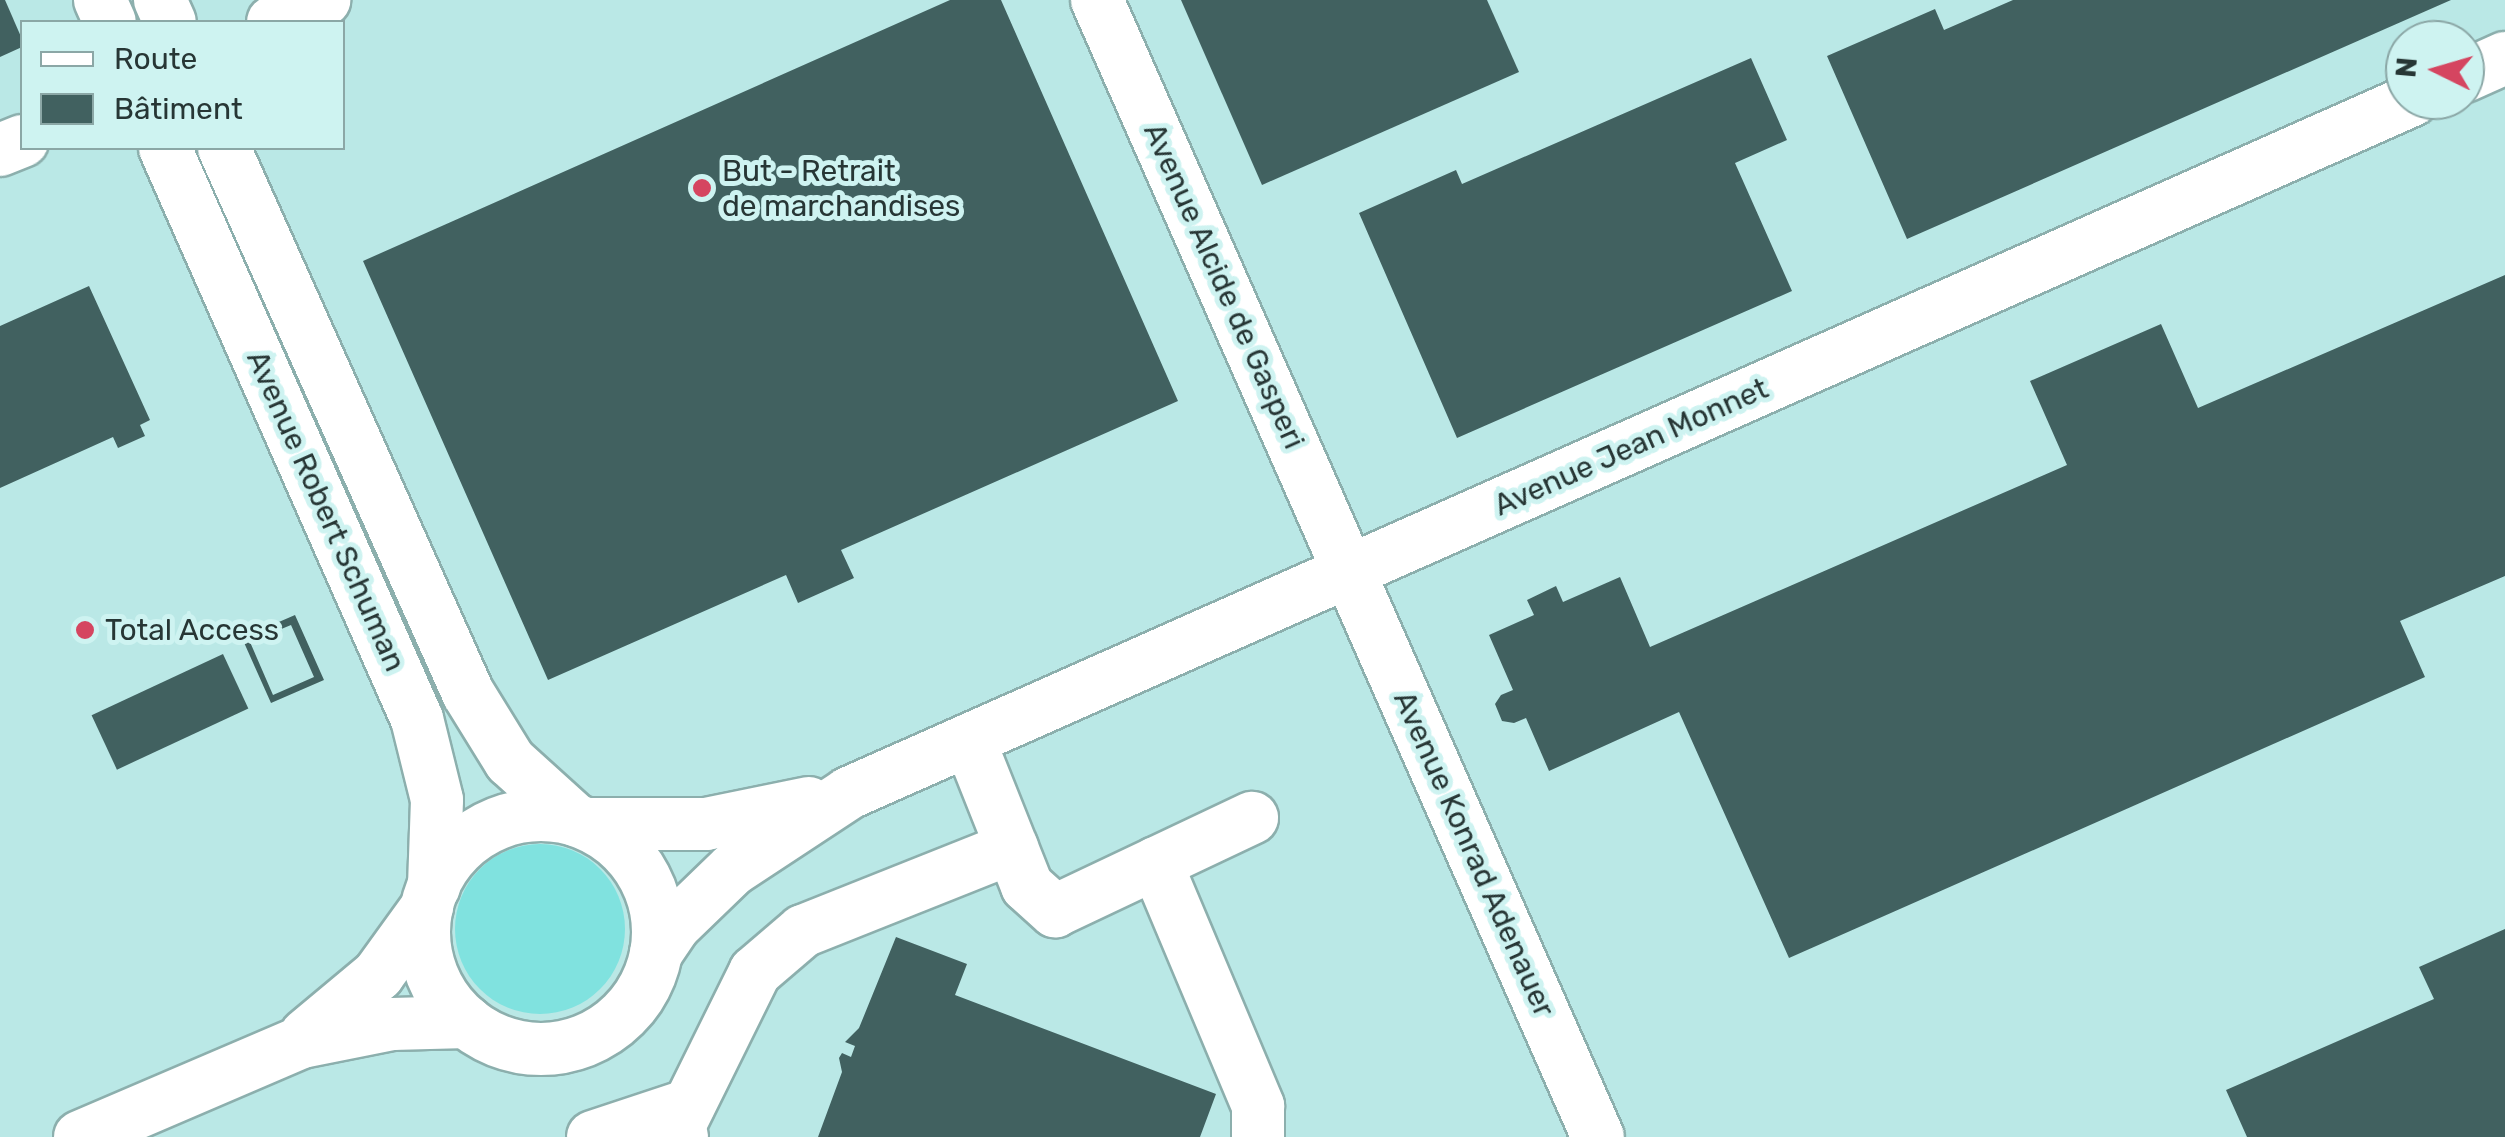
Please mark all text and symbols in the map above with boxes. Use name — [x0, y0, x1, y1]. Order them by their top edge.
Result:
legend — [20, 20, 345, 150]
north arrow — [2385, 20, 2485, 120]
text: Route — [114, 41, 197, 77]
text: N — [2389, 56, 2424, 79]
text: Bâtiment — [114, 91, 243, 127]
street label: Avenue Alcide de Gasperi — [1136, 117, 1312, 455]
place label: But - Retrait de marchandises — [722, 153, 960, 224]
marker: But - Retrait de marchandises — [691, 177, 713, 199]
street label: Avenue Robert Schuman — [239, 345, 413, 677]
street label: Avenue Jean Monnet — [1488, 370, 1774, 524]
place label: Total Access — [105, 612, 280, 648]
marker: Total Access — [74, 619, 96, 641]
street label: Avenue Konrad Adenauer — [1386, 685, 1562, 1023]

